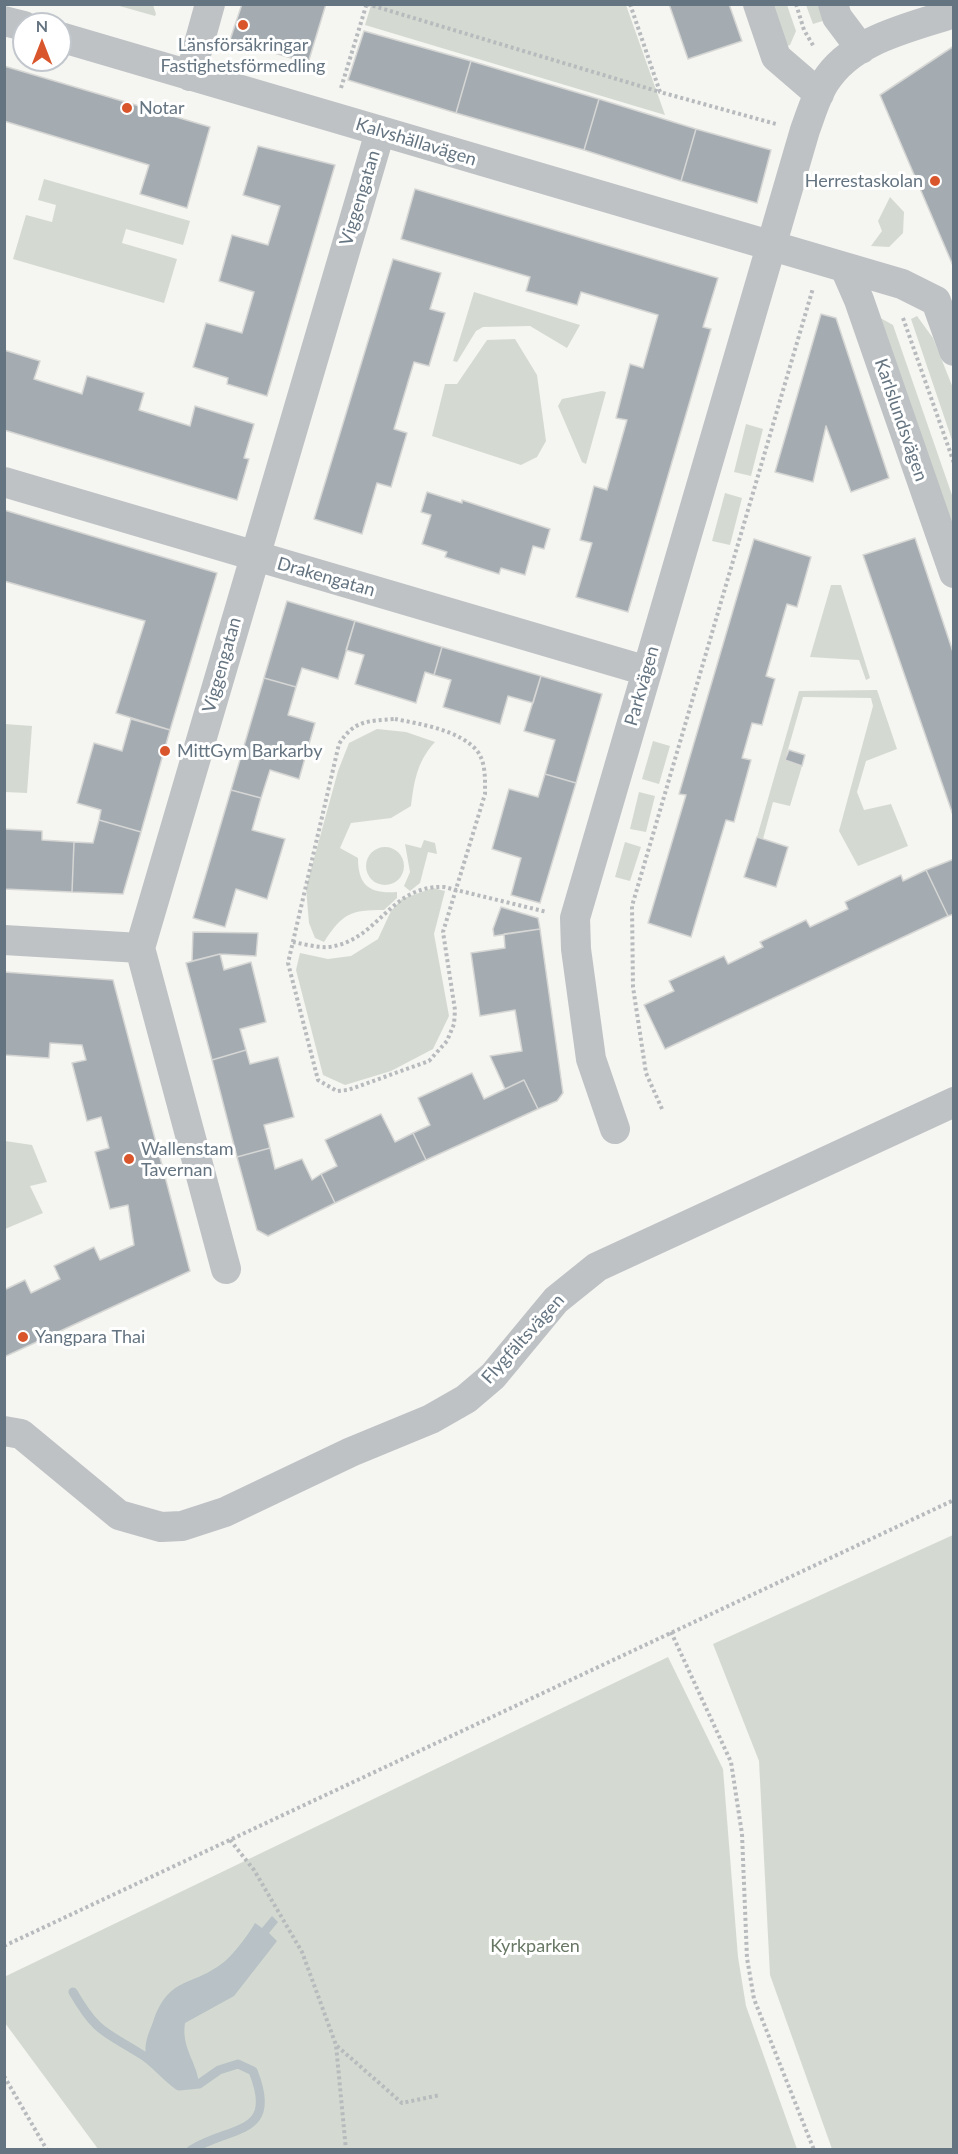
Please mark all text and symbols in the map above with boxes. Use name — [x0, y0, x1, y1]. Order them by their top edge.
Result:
north arrow — [12, 12, 72, 72]
text: N — [36, 16, 48, 35]
marker: Länsförsäkringar Fastighetsförmedling — [236, 18, 250, 32]
place label: Länsförsäkringar Fastighetsförmedling — [161, 34, 325, 76]
place label: Notar — [139, 97, 184, 119]
marker: Notar — [120, 101, 134, 115]
street label: Kalvshällavägen — [353, 113, 479, 171]
street label: Viggengatan — [335, 148, 385, 248]
place label: Herrestaskolan — [805, 170, 923, 192]
marker: Herrestaskolan — [928, 174, 942, 188]
street label: Karlslundsvägen — [870, 356, 932, 484]
street label: Drakengatan — [275, 553, 377, 601]
street label: Viggengatan — [198, 615, 246, 715]
street label: Parkvägen — [620, 644, 664, 728]
place label: MittGym Barkarby — [177, 740, 322, 762]
marker: MittGym Barkarby — [158, 744, 172, 758]
place label: Wallenstam Tavernan — [141, 1138, 234, 1180]
marker: Wallenstam Tavernan — [122, 1152, 136, 1166]
street label: Flygfältsvägen — [477, 1290, 569, 1388]
place label: Yangpara Thai — [35, 1326, 145, 1348]
marker: Yangpara Thai — [16, 1330, 30, 1344]
park label: Kyrkparken — [490, 1935, 580, 1957]

